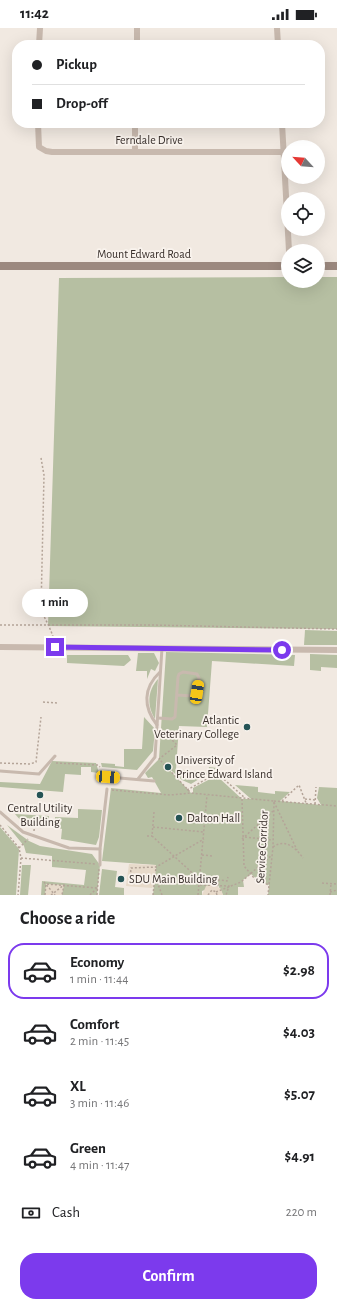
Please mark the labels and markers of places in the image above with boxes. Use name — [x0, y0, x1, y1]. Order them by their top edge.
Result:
place label: Atlantic Veterinary College — [154, 714, 239, 741]
marker: Atlantic Veterinary College — [242, 722, 252, 732]
place label: University of Prince Edward Island — [176, 754, 272, 780]
marker: University of Prince Edward Island — [163, 762, 173, 772]
marker: Central Utility Building — [35, 790, 45, 800]
place label: Central Utility Building — [8, 802, 72, 828]
place label: Dalton Hall — [187, 812, 240, 824]
marker: Dalton Hall — [174, 813, 184, 823]
place label: SDU Main Building — [129, 873, 218, 885]
marker: SDU Main Building — [116, 874, 126, 884]

